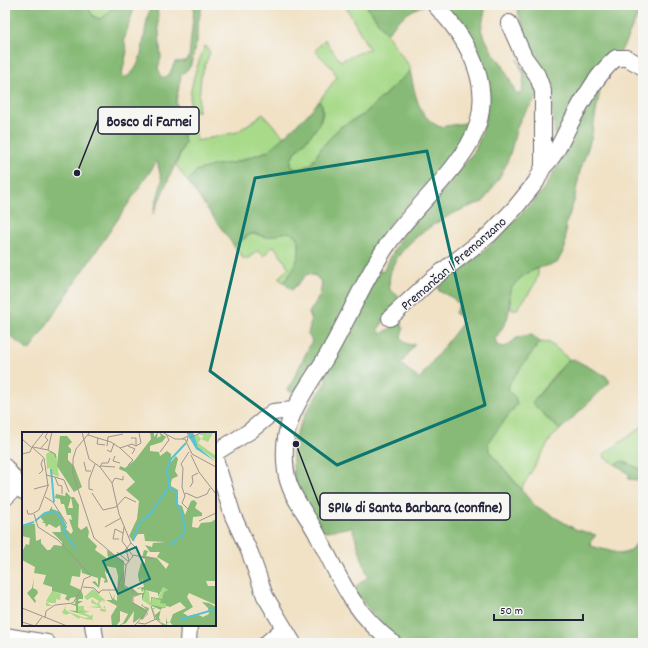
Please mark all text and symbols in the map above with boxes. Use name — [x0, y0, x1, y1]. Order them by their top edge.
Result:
callout: Bosco di Farnei — [98, 107, 199, 134]
text: Bosco di Farnei — [106, 112, 192, 134]
street label: Premančan / Premanzano — [397, 213, 512, 316]
inset map — [22, 432, 216, 626]
callout: SP16 di Santa Barbara (confine) — [320, 493, 510, 520]
text: SP16 di Santa Barbara (confine) — [328, 498, 502, 520]
scale bar — [494, 596, 583, 622]
text: 50 m — [500, 603, 523, 620]

